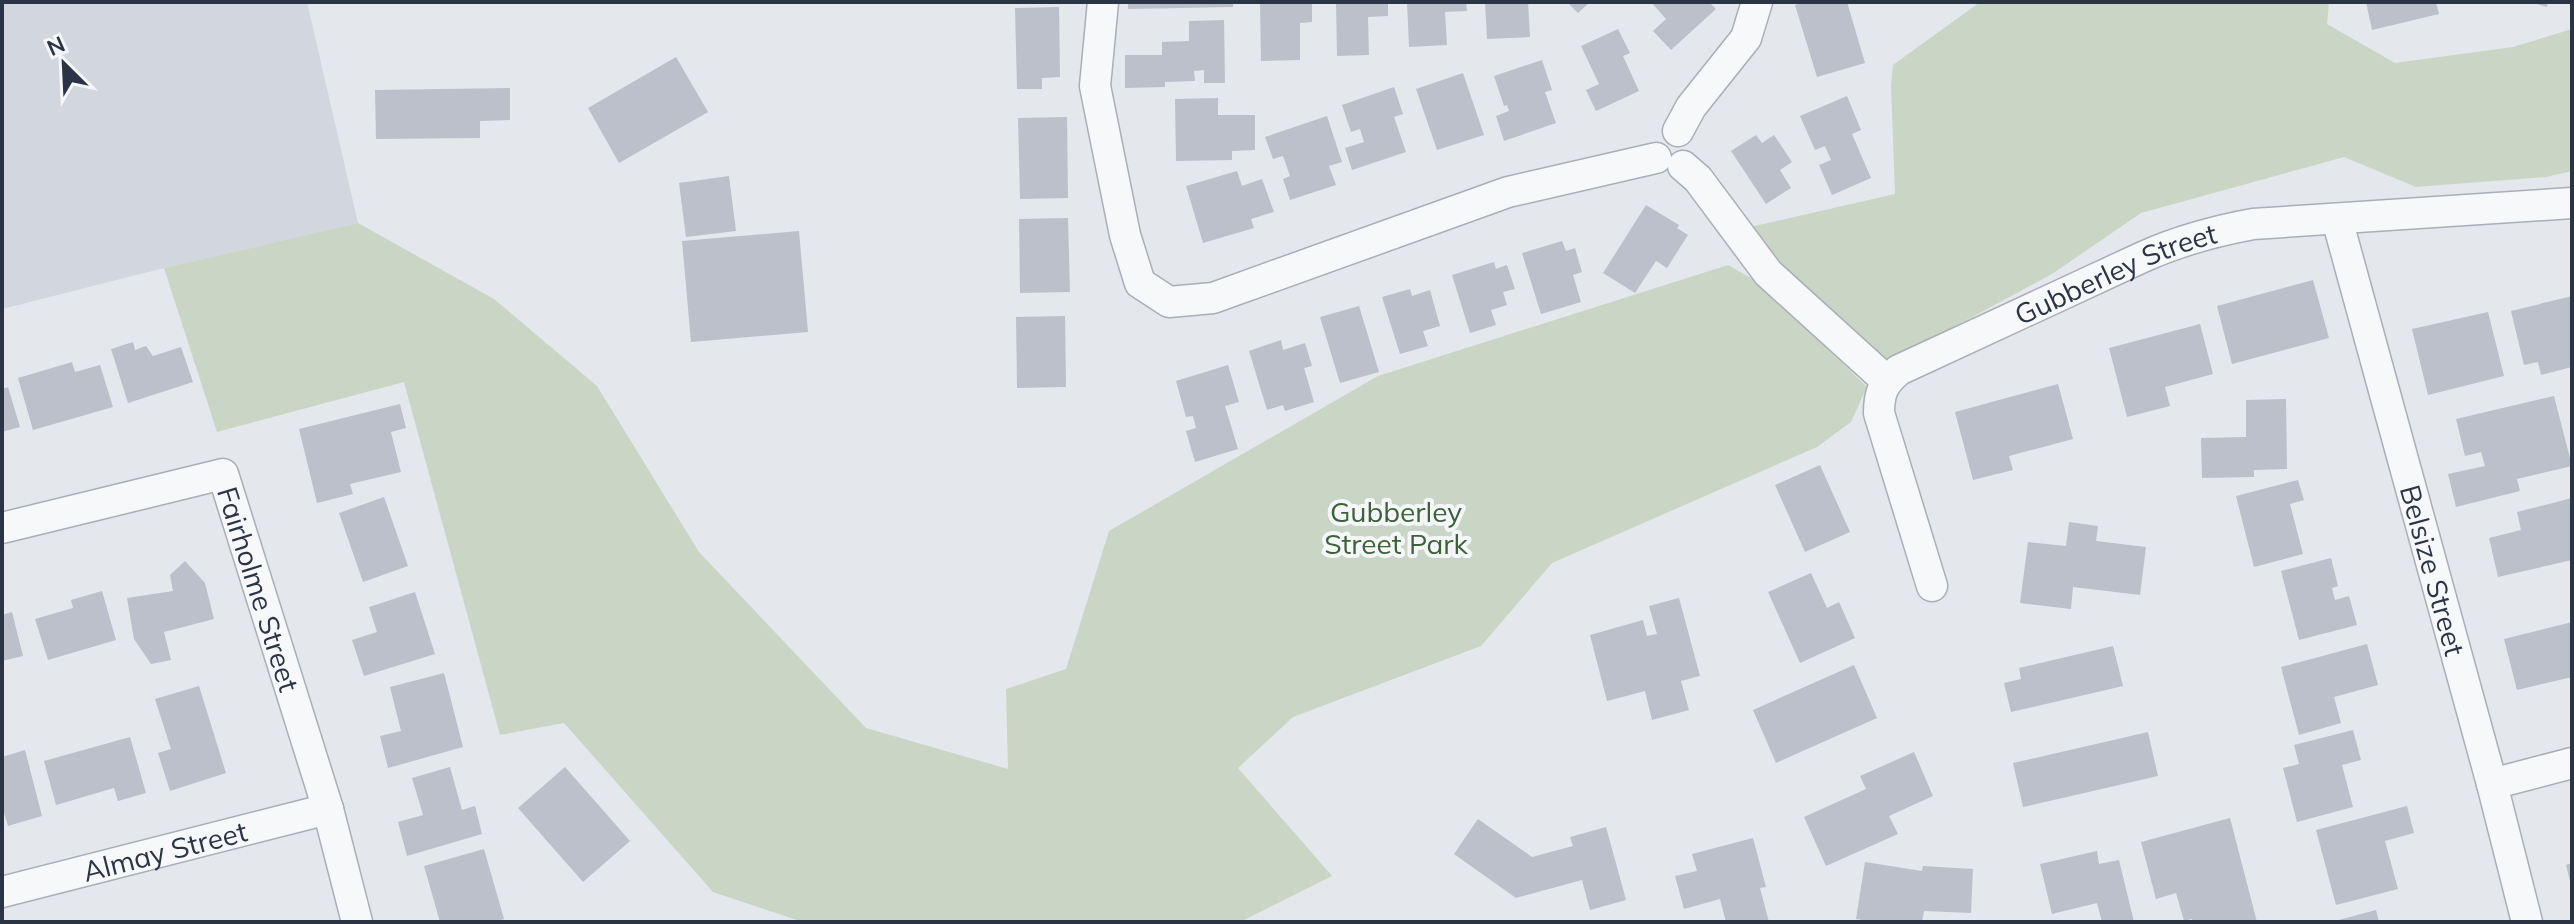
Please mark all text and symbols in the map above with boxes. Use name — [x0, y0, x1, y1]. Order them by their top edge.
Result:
north arrow — [24, 24, 104, 104]
text: N — [43, 30, 69, 62]
street label: Gubberley Street — [2009, 215, 2220, 332]
street label: Belsize Street — [2393, 481, 2473, 660]
street label: Fairholme Street — [211, 482, 308, 696]
park label: Gubberley Street Park — [1324, 494, 1468, 561]
street label: Almay Street — [79, 813, 251, 888]

